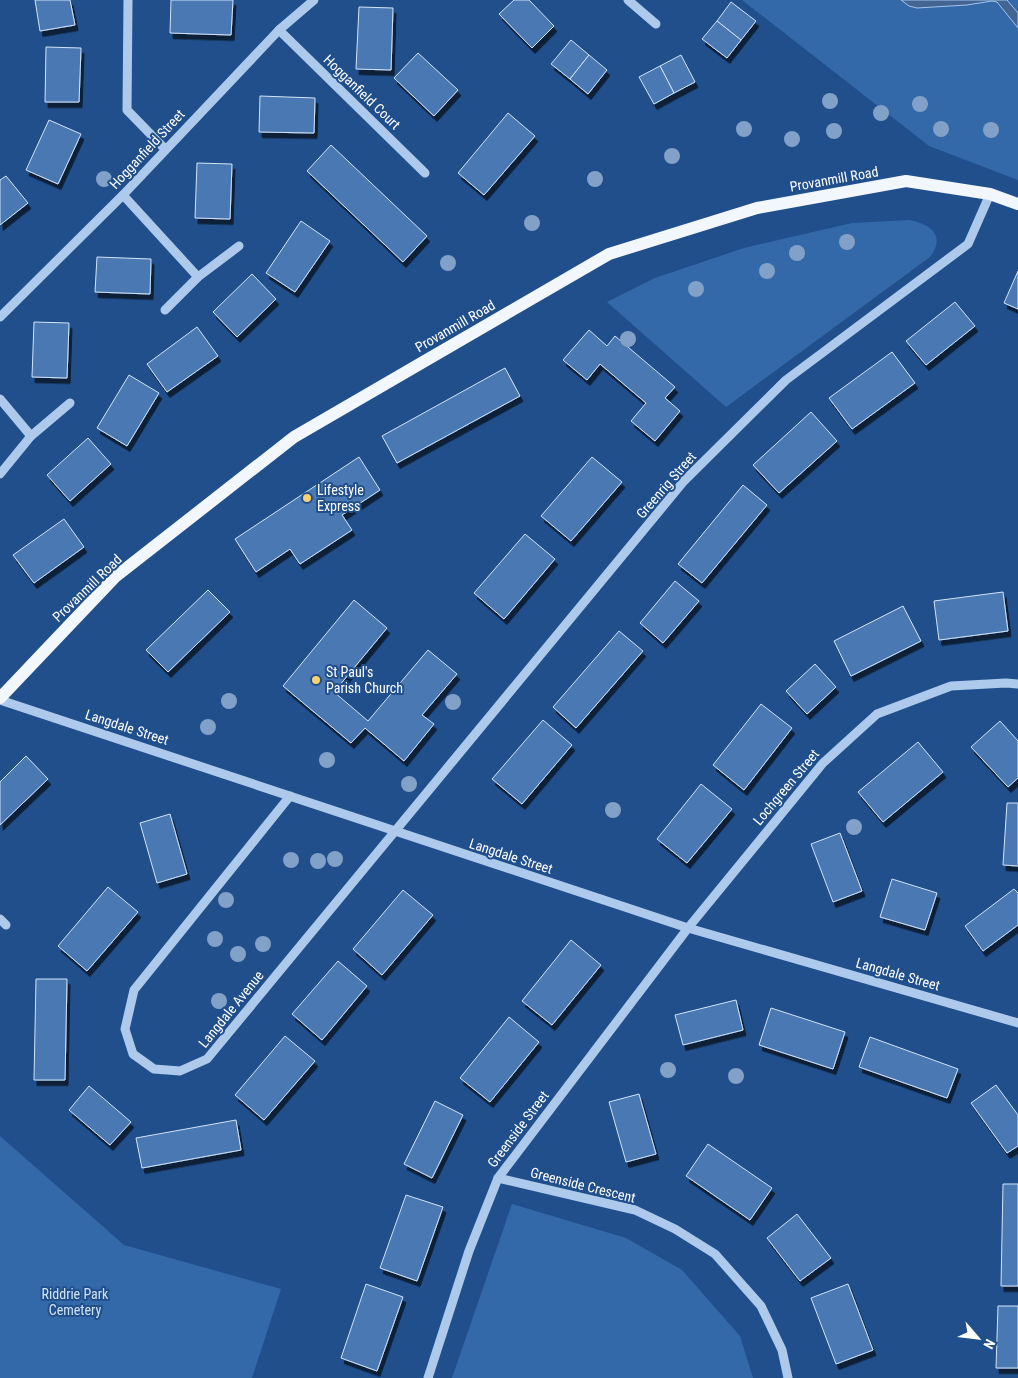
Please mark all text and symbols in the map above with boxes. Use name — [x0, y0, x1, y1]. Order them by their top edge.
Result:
street label: Hogganfield Court — [320, 51, 404, 133]
street label: Hogganfield Street — [106, 106, 188, 192]
street label: Provanmill Road — [788, 163, 880, 195]
street label: Provanmill Road — [412, 297, 498, 355]
street label: Greenrig Street — [633, 449, 699, 521]
place label: Lifestyle Express — [317, 482, 364, 514]
marker: Lifestyle Express — [301, 492, 313, 504]
street label: Provanmill Road — [49, 551, 125, 625]
place label: St Paul's Parish Church — [326, 664, 403, 696]
marker: St Paul's Parish Church — [310, 674, 322, 686]
street label: Langdale Street — [83, 706, 171, 748]
street label: Lochgreen Street — [750, 746, 822, 828]
street label: Langdale Street — [467, 835, 555, 877]
street label: Langdale Street — [854, 954, 942, 994]
street label: Langdale Avenue — [195, 967, 267, 1051]
street label: Greenside Street — [484, 1088, 552, 1170]
street label: Greenside Crescent — [529, 1164, 637, 1206]
park label: Riddrie Park Cemetery — [42, 1286, 109, 1318]
north arrow — [953, 1313, 1003, 1363]
text: N — [980, 1337, 999, 1352]

